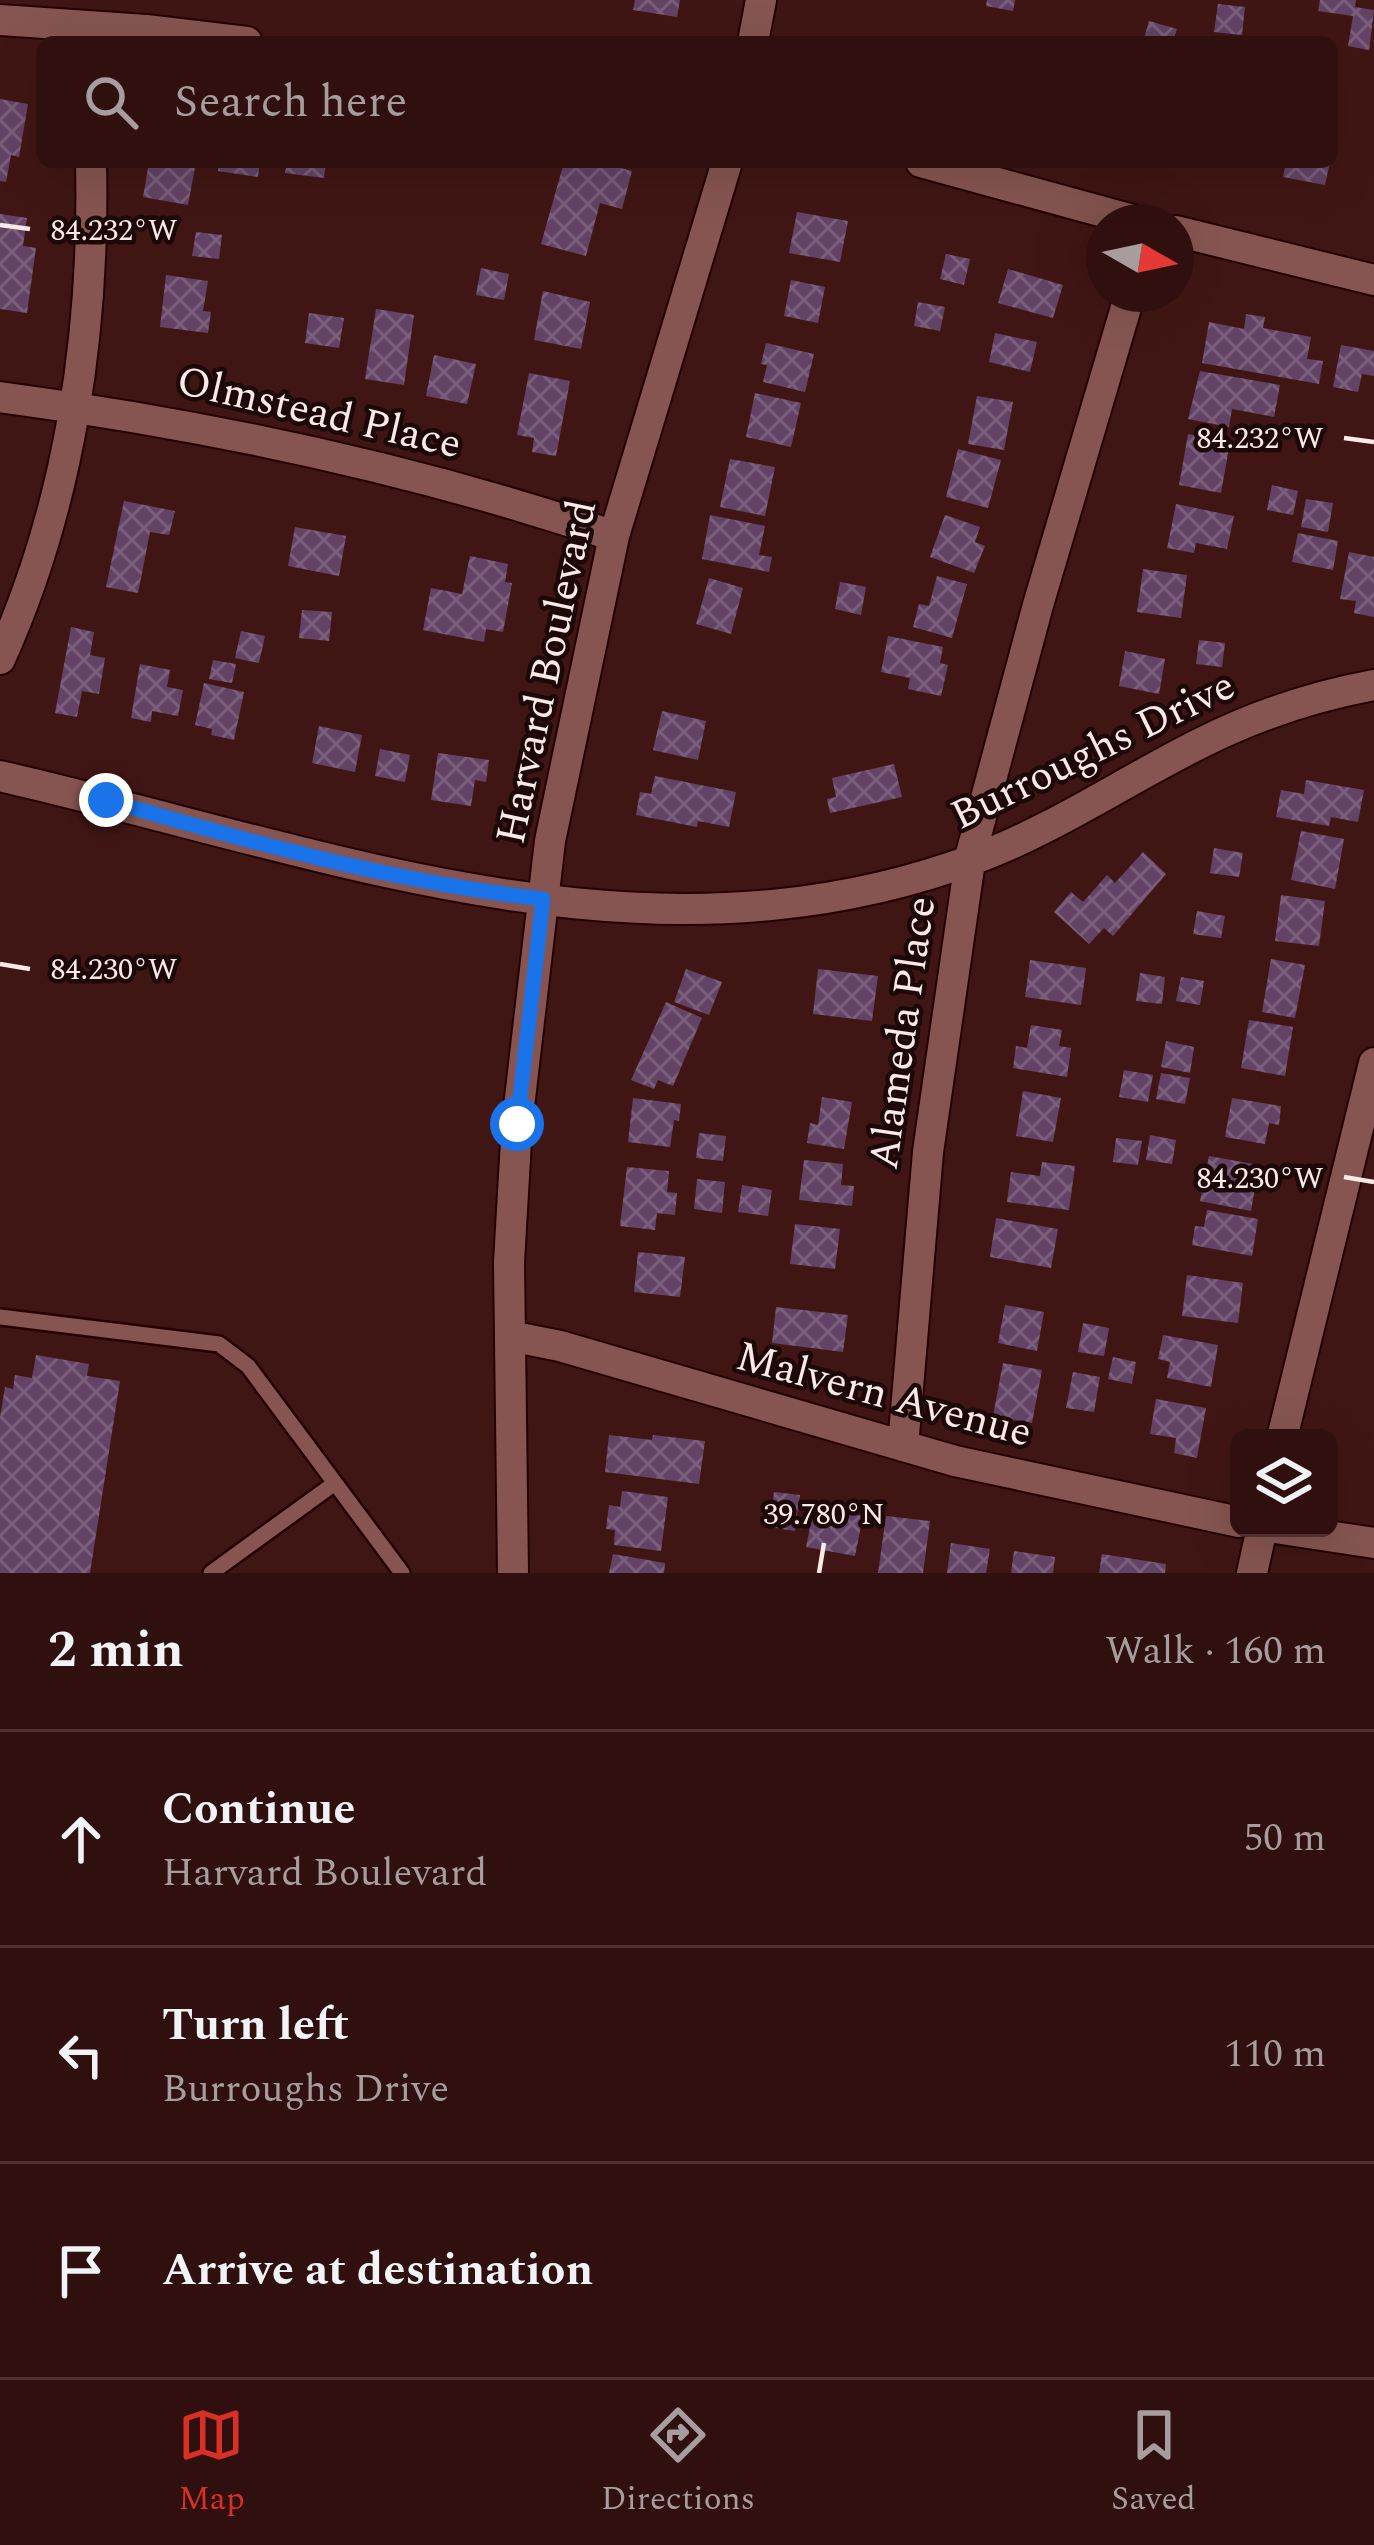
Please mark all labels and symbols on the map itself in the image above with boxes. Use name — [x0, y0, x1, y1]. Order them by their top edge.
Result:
north arrow — [1086, 204, 1194, 312]
text: 84.232°W — [51, 208, 177, 254]
street label: Olmstead Place — [171, 350, 467, 476]
text: 84.232°W — [1197, 416, 1323, 462]
street label: Harvard Boulevard — [480, 494, 614, 850]
street label: Burroughs Drive — [940, 655, 1246, 847]
route end — [79, 773, 133, 827]
street label: Alameda Place — [853, 892, 953, 1174]
text: 84.230°W — [51, 947, 177, 993]
route start — [490, 1097, 544, 1151]
text: 84.230°W — [1197, 1156, 1323, 1202]
street label: Malvern Avenue — [729, 1325, 1039, 1465]
text: 39.780°N — [763, 1492, 885, 1538]

